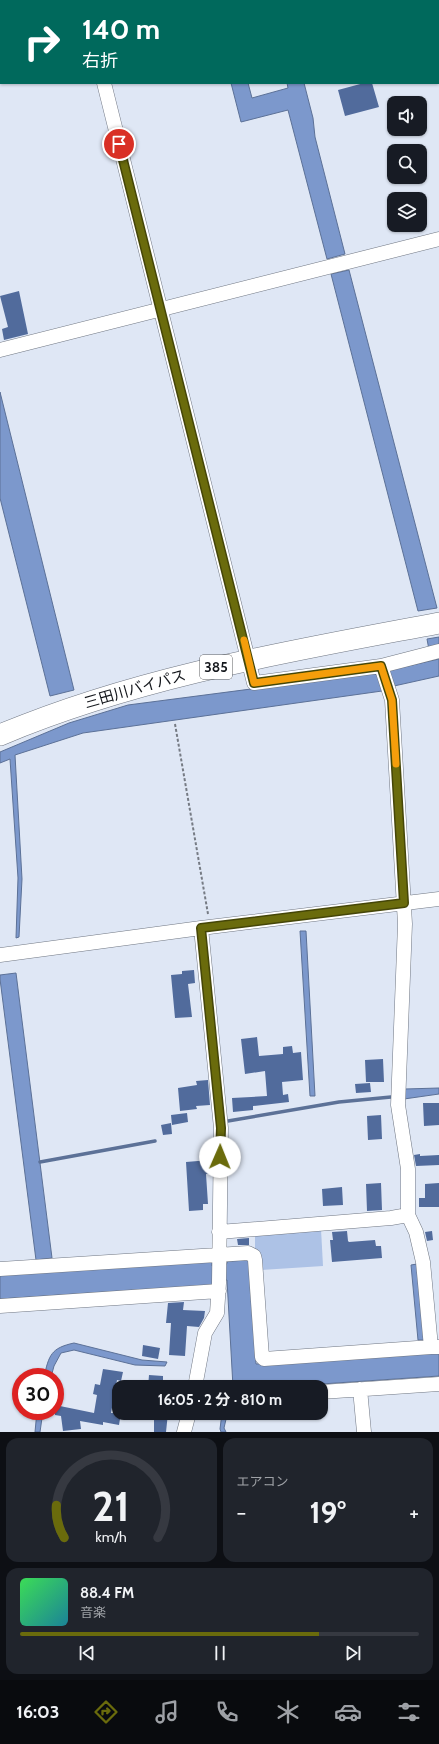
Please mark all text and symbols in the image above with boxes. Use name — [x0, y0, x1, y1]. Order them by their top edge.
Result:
text: 140 m — [82, 12, 160, 46]
icon: right — [16, 16, 68, 68]
text: 右折 — [82, 50, 118, 72]
map controls — [387, 96, 427, 232]
button: sound — [387, 96, 427, 136]
pin — [102, 127, 136, 161]
icon: arrive — [108, 133, 130, 155]
button: search — [387, 144, 427, 184]
button: layers — [387, 192, 427, 232]
road number: 385 — [200, 655, 232, 679]
street label: 三田川バイパス — [82, 666, 188, 712]
position arrow — [199, 1136, 241, 1178]
speed limit sign: 30 — [12, 1368, 64, 1420]
text: 16:05 · 2 分 · 810 m — [158, 1391, 282, 1409]
text: エアコン — [237, 1473, 289, 1489]
text: 21 — [93, 1481, 130, 1531]
text: 19° — [309, 1494, 346, 1531]
text: − — [237, 1499, 246, 1526]
text: + — [409, 1499, 419, 1526]
text: km/h — [96, 1528, 127, 1546]
text: 88.4 FM — [80, 1584, 134, 1602]
text: 音楽 — [80, 1604, 106, 1620]
icon: previous — [76, 1642, 98, 1664]
icon: pause — [209, 1642, 231, 1664]
icon: next — [342, 1642, 364, 1664]
icon: directions — [92, 1698, 120, 1726]
icon: music — [153, 1698, 181, 1726]
icon: phone — [213, 1698, 241, 1726]
icon: climate — [274, 1698, 302, 1726]
icon: car — [334, 1698, 362, 1726]
icon: filters — [395, 1698, 423, 1726]
text: 16:03 — [16, 1701, 59, 1723]

